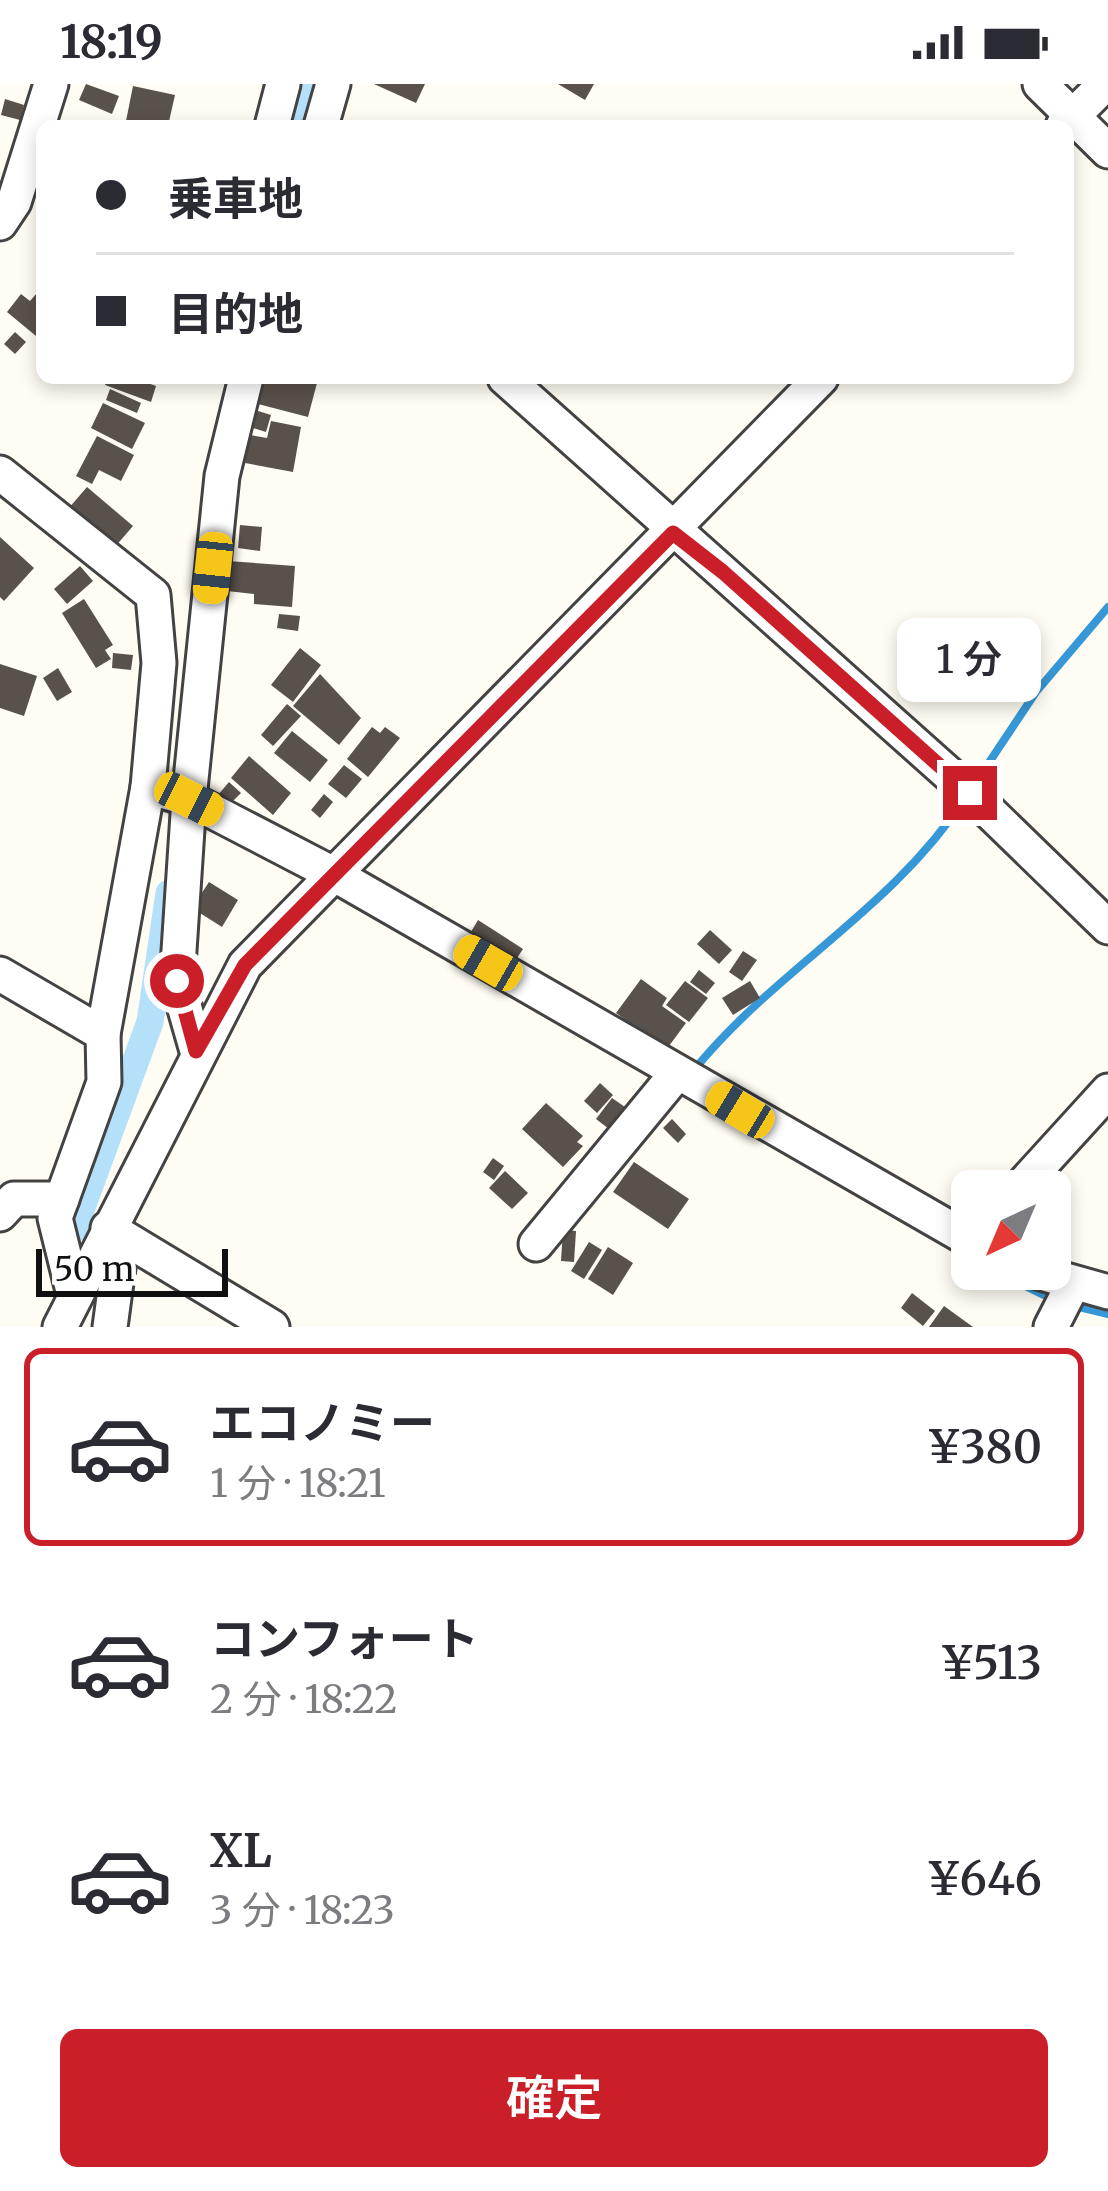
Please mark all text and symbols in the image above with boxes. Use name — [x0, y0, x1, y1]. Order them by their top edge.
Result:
text: 18:19 — [60, 14, 163, 70]
text: 乗車地 — [168, 171, 303, 227]
text: 目的地 — [168, 286, 303, 342]
car — [191, 530, 235, 606]
callout: 1 分 — [898, 619, 1042, 703]
text: 1 分 — [936, 635, 1002, 684]
route end — [943, 766, 997, 820]
car — [149, 767, 229, 831]
car — [448, 929, 528, 997]
route start — [150, 954, 204, 1008]
car — [700, 1076, 780, 1144]
north arrow — [951, 1170, 1071, 1290]
map controls — [951, 1170, 1071, 1290]
scale bar — [36, 1243, 228, 1296]
text: 50 m — [54, 1249, 135, 1290]
icon: car — [66, 1393, 174, 1501]
text: エコノミー — [210, 1395, 435, 1451]
text: ¥380 — [926, 1419, 1042, 1475]
text: 1 分 · 18:21 — [210, 1459, 386, 1508]
icon: car — [66, 1609, 174, 1717]
text: コンフォート — [210, 1611, 479, 1667]
text: ¥513 — [940, 1635, 1042, 1691]
text: 2 分 · 18:22 — [210, 1675, 397, 1724]
text: XL — [210, 1823, 272, 1879]
icon: car — [66, 1825, 174, 1933]
text: ¥646 — [926, 1851, 1042, 1907]
text: 3 分 · 18:23 — [210, 1886, 395, 1935]
button: 確定 — [60, 2029, 1048, 2167]

